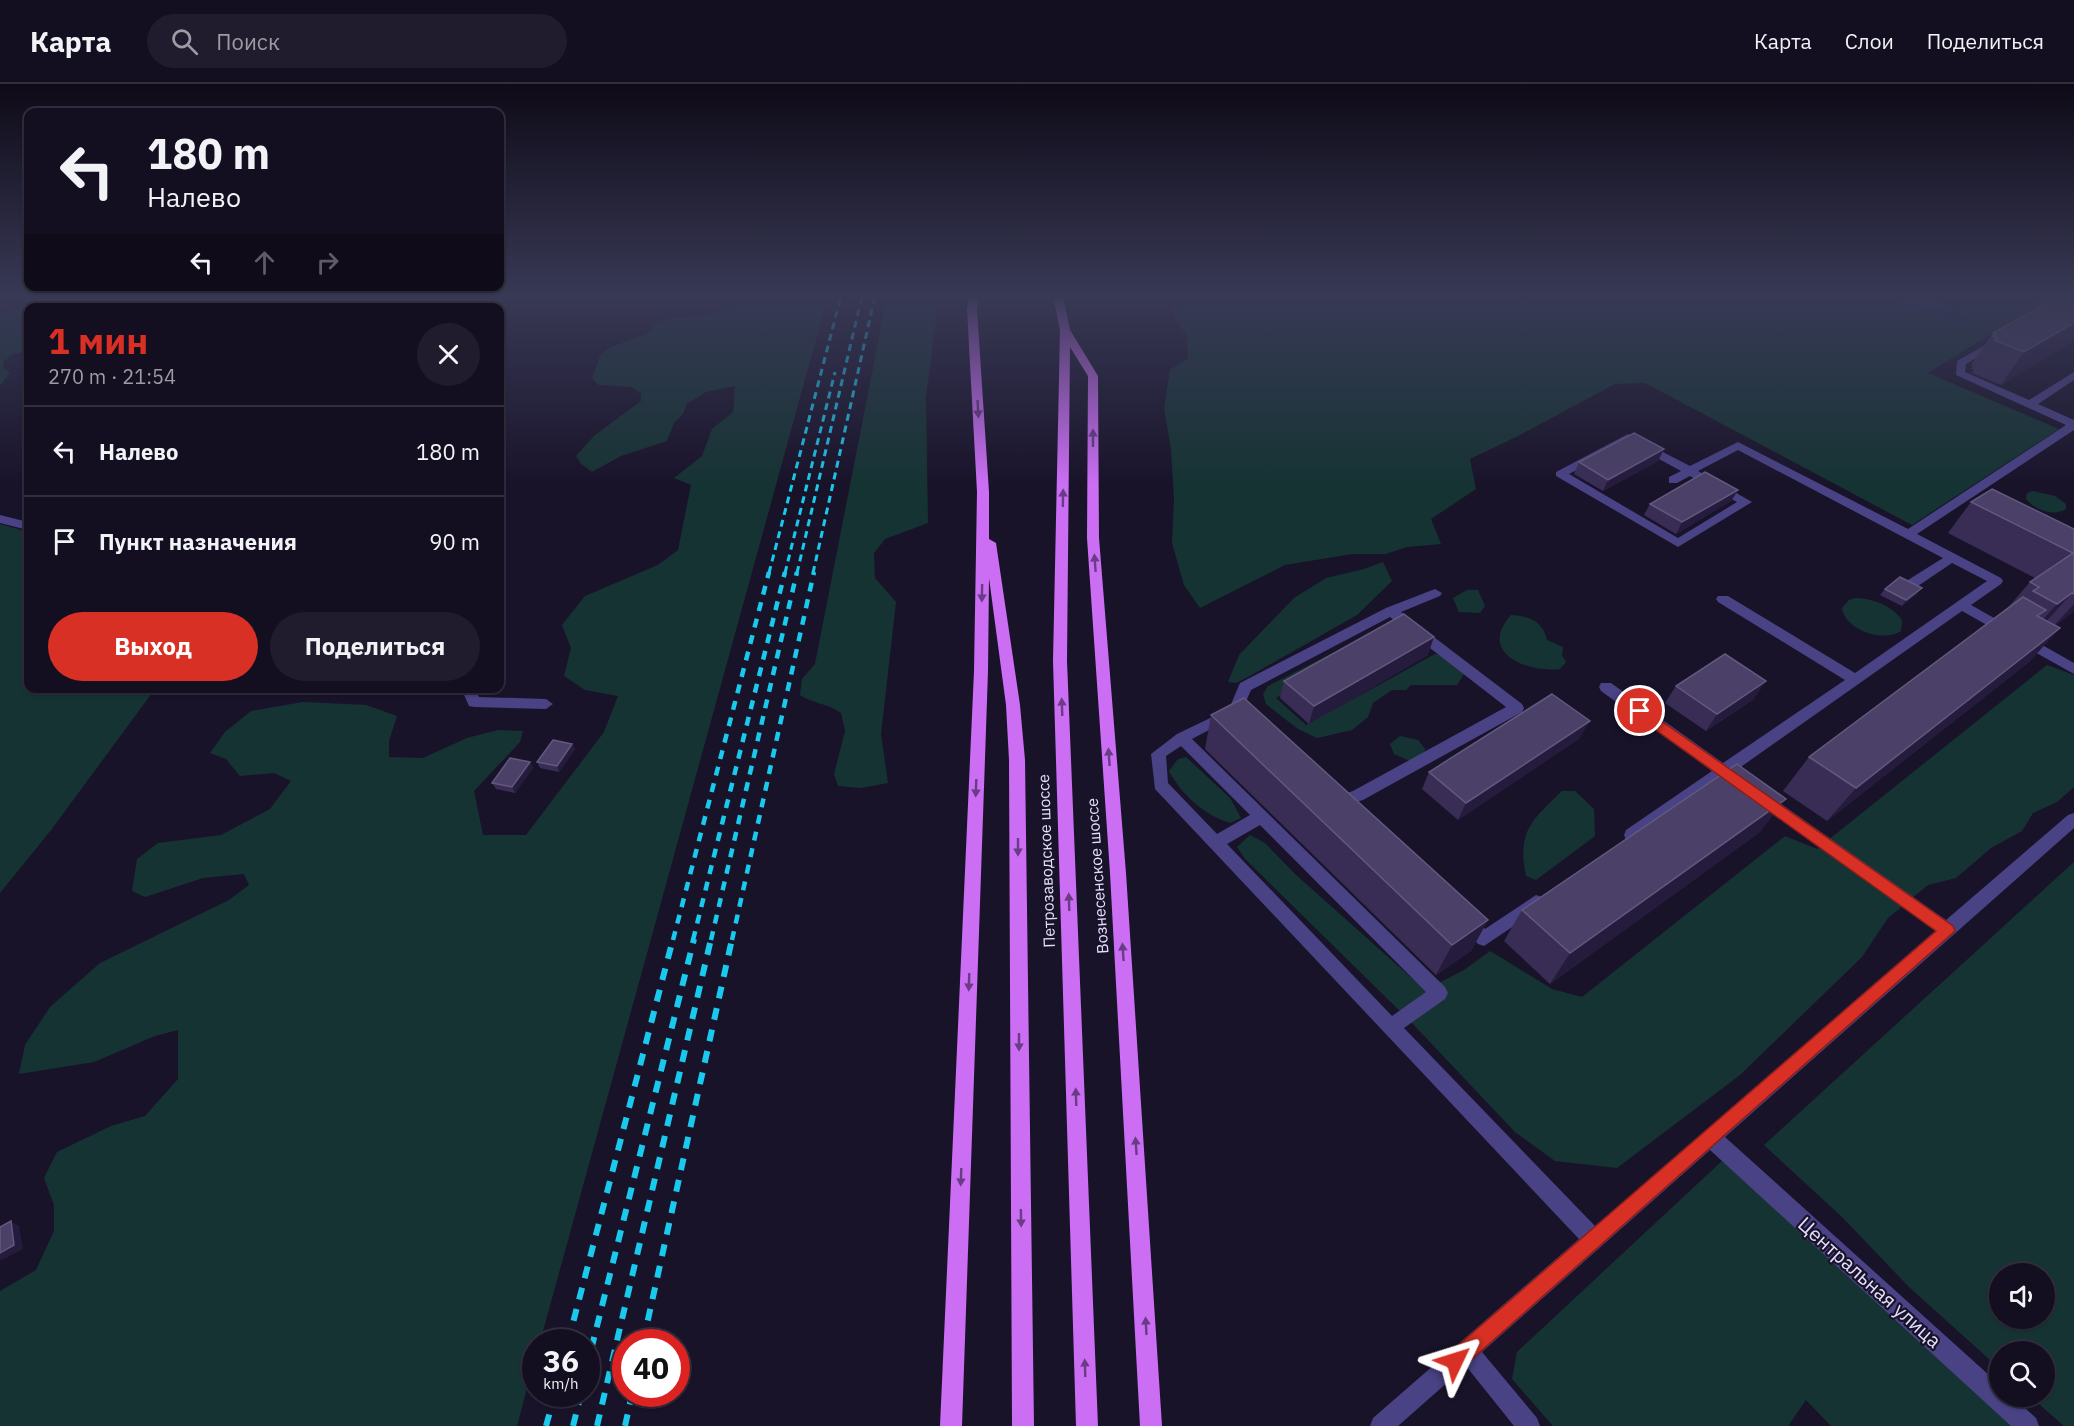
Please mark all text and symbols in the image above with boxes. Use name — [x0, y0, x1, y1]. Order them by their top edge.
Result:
search box — [147, 14, 567, 68]
text: Карта — [30, 23, 111, 60]
icon: search — [168, 25, 201, 58]
text: Поиск — [216, 27, 280, 56]
text: Карта — [1754, 27, 1812, 55]
text: Слои — [1845, 27, 1894, 55]
text: Поделиться — [1927, 27, 2044, 55]
text: 180 m — [147, 126, 270, 181]
icon: left — [48, 132, 126, 210]
text: Налево — [147, 179, 241, 214]
icon: left — [185, 246, 218, 279]
icon: ahead — [248, 246, 281, 279]
icon: right — [311, 246, 344, 279]
text: 1 мин — [48, 317, 148, 364]
button: close — [417, 323, 480, 386]
text: 270 m · 21:54 — [48, 363, 176, 390]
one-way arrow — [973, 400, 982, 419]
one-way arrow — [1088, 428, 1098, 447]
icon: left — [48, 435, 81, 468]
text: Налево — [99, 437, 178, 466]
text: 180 m — [416, 437, 480, 466]
one-way arrow — [1058, 488, 1067, 507]
icon: arrive — [48, 525, 81, 558]
text: Пункт назначения — [99, 527, 297, 556]
text: 90 m — [429, 527, 480, 556]
one-way arrow — [1090, 553, 1099, 572]
one-way arrow — [977, 583, 987, 602]
button: Выход — [48, 612, 258, 681]
button: Поделиться — [270, 612, 480, 681]
pin — [1614, 685, 1665, 736]
icon: arrive — [1623, 694, 1656, 727]
one-way arrow — [1057, 698, 1066, 717]
one-way arrow — [1105, 748, 1114, 767]
street label: Петрозаводское шоссе — [1033, 774, 1059, 948]
one-way arrow — [972, 778, 981, 797]
street label: Вознесенское шоссе — [1082, 797, 1112, 955]
one-way arrow — [1013, 838, 1023, 857]
one-way arrow — [1064, 893, 1074, 912]
one-way arrow — [1119, 942, 1128, 961]
one-way arrow — [964, 973, 973, 992]
one-way arrow — [1014, 1033, 1024, 1052]
one-way arrow — [1071, 1087, 1080, 1106]
one-way arrow — [1131, 1137, 1141, 1156]
one-way arrow — [957, 1168, 966, 1187]
one-way arrow — [1016, 1208, 1025, 1227]
street label: Центральная улица — [1793, 1210, 1948, 1354]
map controls — [1989, 1263, 2055, 1407]
button: sound — [1989, 1263, 2055, 1329]
one-way arrow — [1141, 1316, 1150, 1335]
speed limit sign: 40 — [612, 1329, 690, 1407]
position arrow — [1423, 1329, 1487, 1393]
text: 36 — [543, 1341, 579, 1380]
button: search — [1989, 1341, 2055, 1407]
one-way arrow — [1080, 1358, 1090, 1377]
text: km/h — [543, 1374, 579, 1393]

